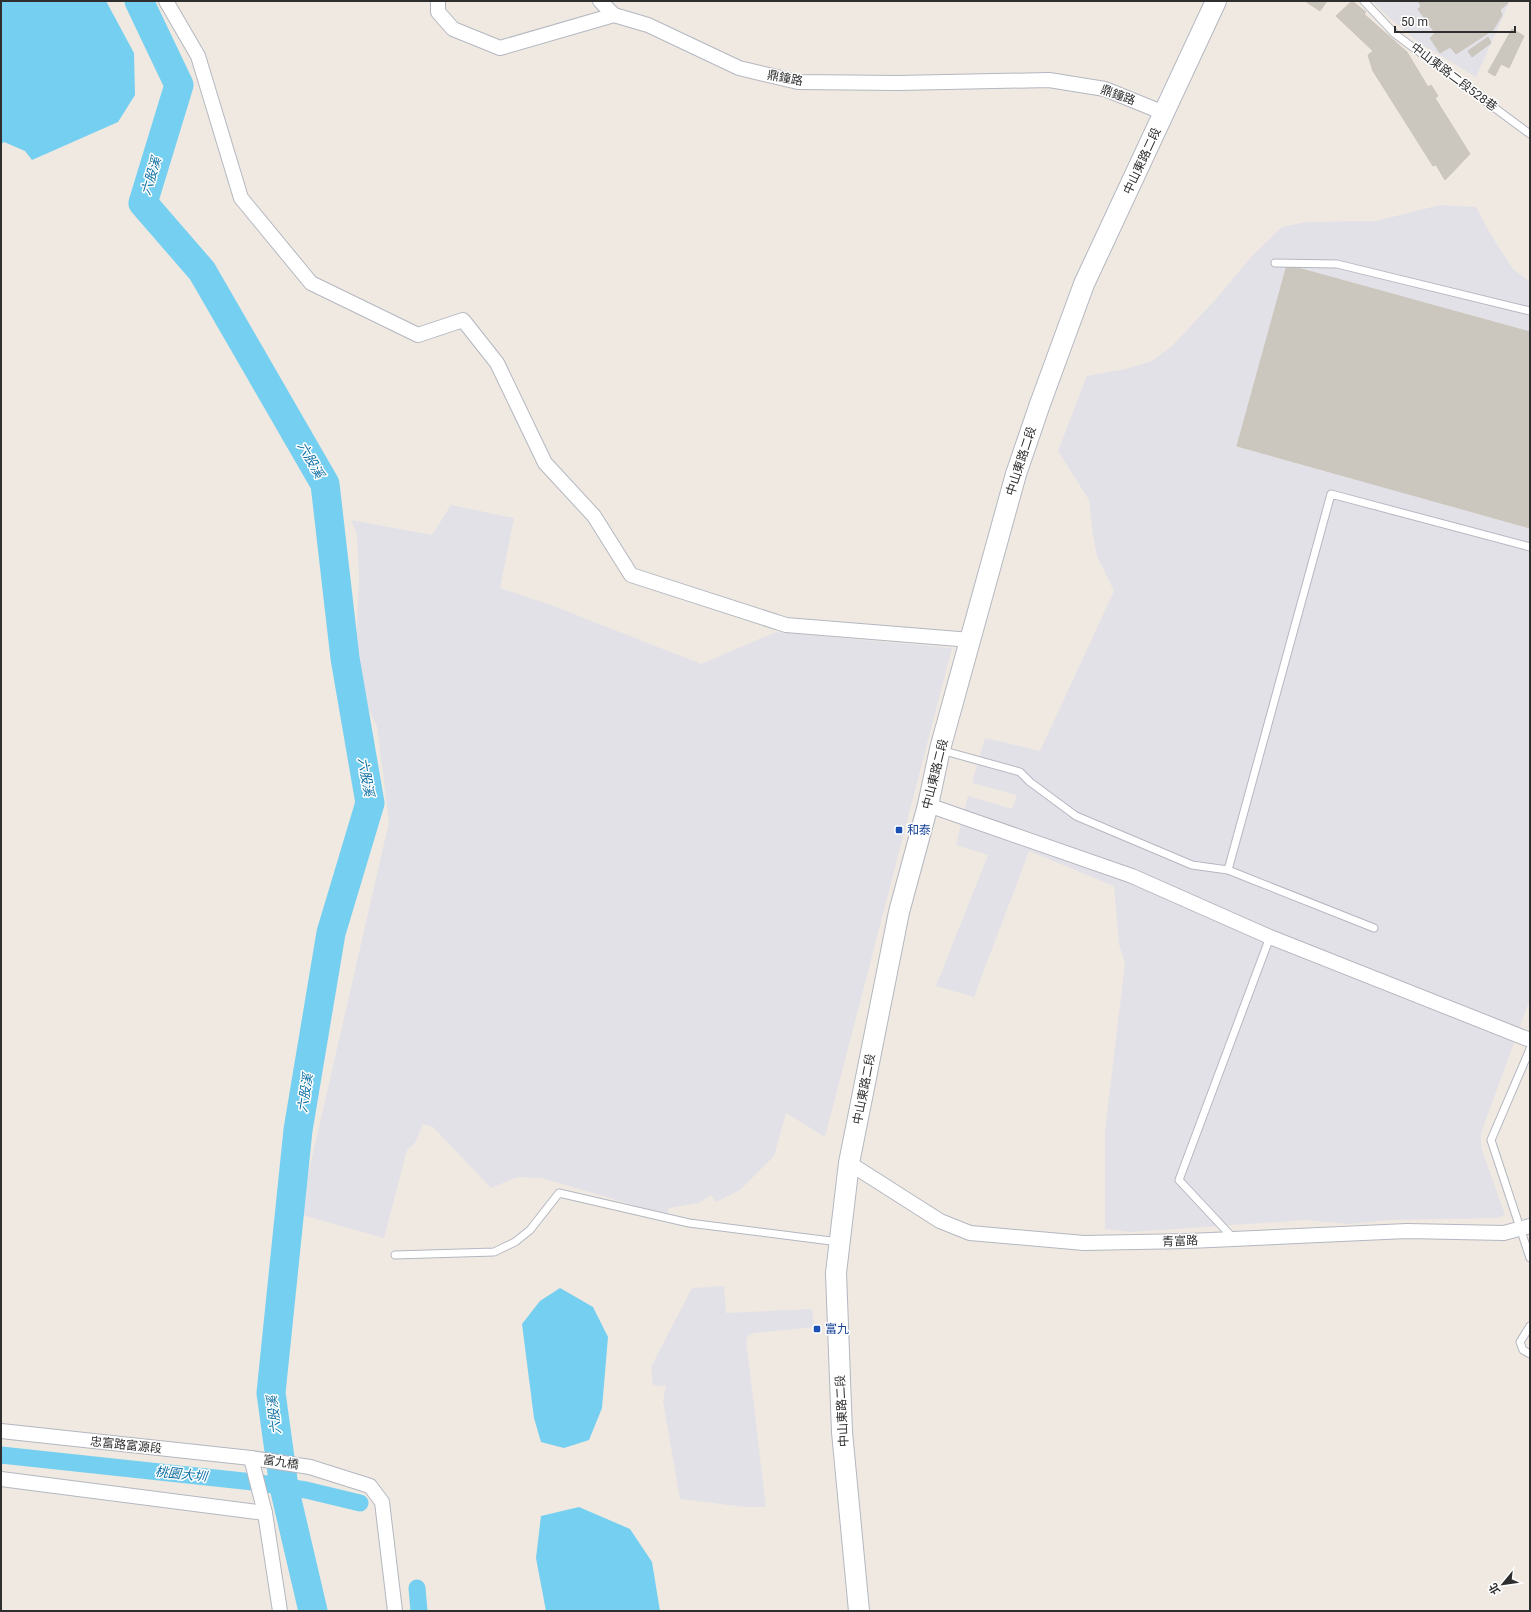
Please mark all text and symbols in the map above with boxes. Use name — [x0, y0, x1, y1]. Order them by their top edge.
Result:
scale bar — [1395, 8, 1515, 34]
text: 50 m — [1401, 15, 1428, 29]
street label: 中山東路二段528巷 — [1408, 40, 1500, 114]
street label: 鼎鐘路 — [766, 68, 804, 88]
street label: 鼎鐘路 — [1099, 82, 1137, 108]
street label: 中山東路二段 — [1120, 125, 1164, 197]
water label: 六股溪 — [138, 153, 164, 197]
street label: 中山東路二段 — [1003, 425, 1039, 497]
water label: 六股溪 — [295, 439, 328, 482]
street label: 中山東路二段 — [919, 737, 951, 811]
water label: 六股溪 — [355, 756, 377, 799]
place label: 和泰 — [907, 823, 931, 837]
marker: 和泰 — [894, 825, 904, 835]
street label: 中山東路二段 — [850, 1052, 878, 1126]
water label: 六股溪 — [295, 1071, 316, 1113]
street label: 青富路 — [1162, 1233, 1198, 1249]
place label: 富九 — [825, 1322, 849, 1336]
marker: 富九 — [812, 1324, 822, 1334]
street label: 中山東路二段 — [833, 1375, 851, 1447]
water label: 六股溪 — [264, 1393, 284, 1435]
street label: 忠富路富源段 — [89, 1434, 163, 1456]
street label: 富九橋 — [262, 1452, 300, 1472]
water label: 桃園大圳 — [154, 1464, 210, 1484]
north arrow — [1483, 1564, 1523, 1604]
text: 北 — [1486, 1581, 1503, 1597]

